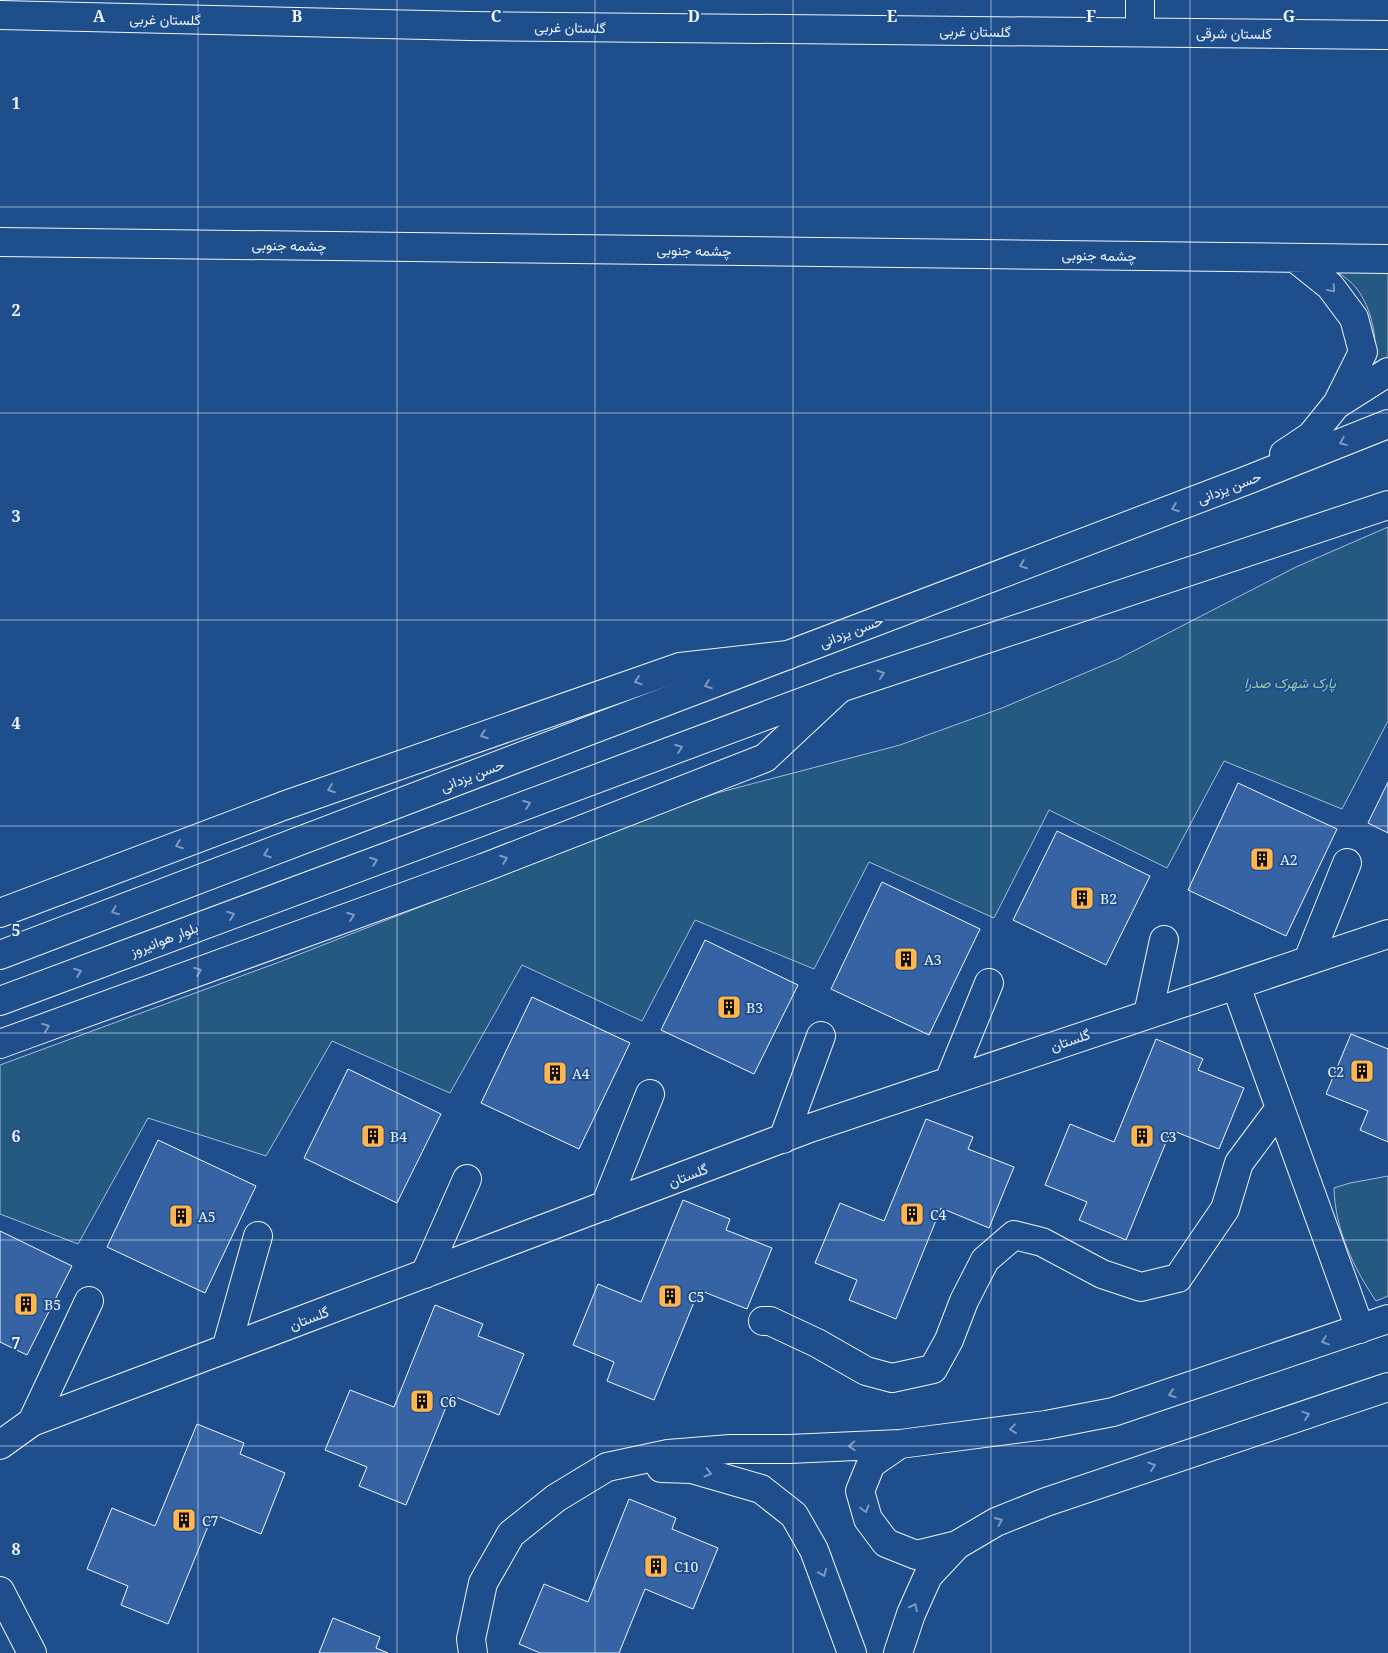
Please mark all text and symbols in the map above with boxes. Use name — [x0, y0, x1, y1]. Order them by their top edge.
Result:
text: A — [93, 5, 106, 27]
text: B — [292, 5, 303, 27]
text: C — [491, 5, 502, 27]
text: D — [688, 5, 700, 27]
text: E — [887, 5, 897, 27]
text: F — [1086, 5, 1096, 27]
text: G — [1283, 5, 1295, 27]
street label: گلستان غربی — [129, 9, 201, 29]
street label: گلستان غربی — [534, 17, 606, 37]
street label: گلستان غربی — [939, 21, 1011, 41]
street label: گلستان شرقی — [1196, 23, 1272, 43]
text: 1 — [11, 92, 21, 114]
street label: چشمه جنوبی — [251, 235, 327, 256]
street label: چشمه جنوبی — [656, 240, 732, 261]
street label: چشمه جنوبی — [1061, 245, 1137, 266]
one-way arrow — [1326, 284, 1335, 293]
text: 2 — [11, 299, 21, 321]
one-way arrow — [1339, 435, 1348, 446]
street label: حسن یزدانی — [1194, 466, 1264, 508]
one-way arrow — [1171, 501, 1180, 512]
text: 3 — [11, 505, 21, 527]
one-way arrow — [1020, 559, 1028, 569]
street label: حسن یزدانی — [816, 610, 886, 652]
one-way arrow — [876, 670, 885, 680]
park label: پارک شهرک صدرا — [1244, 673, 1336, 693]
one-way arrow — [634, 676, 642, 686]
one-way arrow — [704, 679, 713, 690]
text: 4 — [11, 712, 21, 734]
one-way arrow — [481, 729, 489, 739]
one-way arrow — [674, 744, 683, 754]
street label: حسن یزدانی — [437, 754, 507, 796]
one-way arrow — [327, 783, 336, 793]
one-way arrow — [522, 800, 530, 810]
one-way arrow — [175, 839, 184, 850]
building icon: A2 — [1249, 846, 1275, 872]
one-way arrow — [263, 848, 271, 858]
place label: A2 — [1280, 850, 1298, 869]
one-way arrow — [499, 855, 507, 865]
one-way arrow — [369, 857, 378, 867]
building icon: B2 — [1069, 885, 1095, 911]
place label: B2 — [1100, 889, 1117, 908]
one-way arrow — [111, 905, 119, 915]
one-way arrow — [226, 910, 234, 920]
one-way arrow — [346, 912, 355, 922]
street label: بلوار هوانیروز — [126, 917, 201, 961]
text: 5 — [11, 919, 21, 941]
building icon: A3 — [893, 946, 919, 972]
place label: A3 — [924, 950, 942, 969]
one-way arrow — [74, 967, 82, 977]
one-way arrow — [194, 967, 202, 977]
building icon: B3 — [716, 994, 742, 1020]
place label: B3 — [746, 998, 763, 1017]
one-way arrow — [41, 1023, 50, 1033]
street label: گلستان — [1048, 1024, 1092, 1056]
building icon: C2 — [1349, 1058, 1375, 1084]
building icon: A4 — [542, 1060, 568, 1086]
place label: C2 — [1328, 1062, 1344, 1081]
place label: A4 — [572, 1064, 590, 1083]
building icon: B4 — [360, 1123, 386, 1149]
building icon: C3 — [1129, 1123, 1155, 1149]
text: 6 — [11, 1125, 21, 1147]
place label: B4 — [390, 1127, 407, 1146]
place label: C3 — [1160, 1127, 1177, 1146]
street label: گلستان — [665, 1159, 711, 1191]
building icon: C4 — [899, 1201, 925, 1227]
building icon: A5 — [168, 1203, 194, 1229]
place label: C4 — [930, 1205, 947, 1224]
place label: A5 — [198, 1207, 216, 1226]
building icon: C5 — [657, 1283, 683, 1309]
place label: C5 — [688, 1287, 704, 1306]
building icon: B5 — [13, 1291, 39, 1317]
place label: B5 — [44, 1295, 61, 1314]
street label: گلستان — [286, 1302, 332, 1334]
text: 7 — [11, 1332, 21, 1354]
one-way arrow — [1322, 1335, 1330, 1345]
building icon: C6 — [409, 1388, 435, 1414]
one-way arrow — [1168, 1388, 1176, 1398]
place label: C6 — [440, 1392, 457, 1411]
one-way arrow — [1302, 1410, 1310, 1420]
one-way arrow — [1009, 1423, 1017, 1434]
one-way arrow — [847, 1440, 855, 1451]
one-way arrow — [1148, 1462, 1156, 1472]
one-way arrow — [704, 1467, 713, 1478]
one-way arrow — [859, 1505, 870, 1514]
building icon: C7 — [171, 1507, 197, 1533]
place label: C7 — [202, 1511, 219, 1530]
one-way arrow — [994, 1516, 1003, 1527]
text: 8 — [11, 1538, 21, 1560]
building icon: C10 — [643, 1553, 669, 1579]
place label: C10 — [674, 1557, 698, 1576]
one-way arrow — [817, 1568, 828, 1577]
one-way arrow — [908, 1603, 918, 1612]

